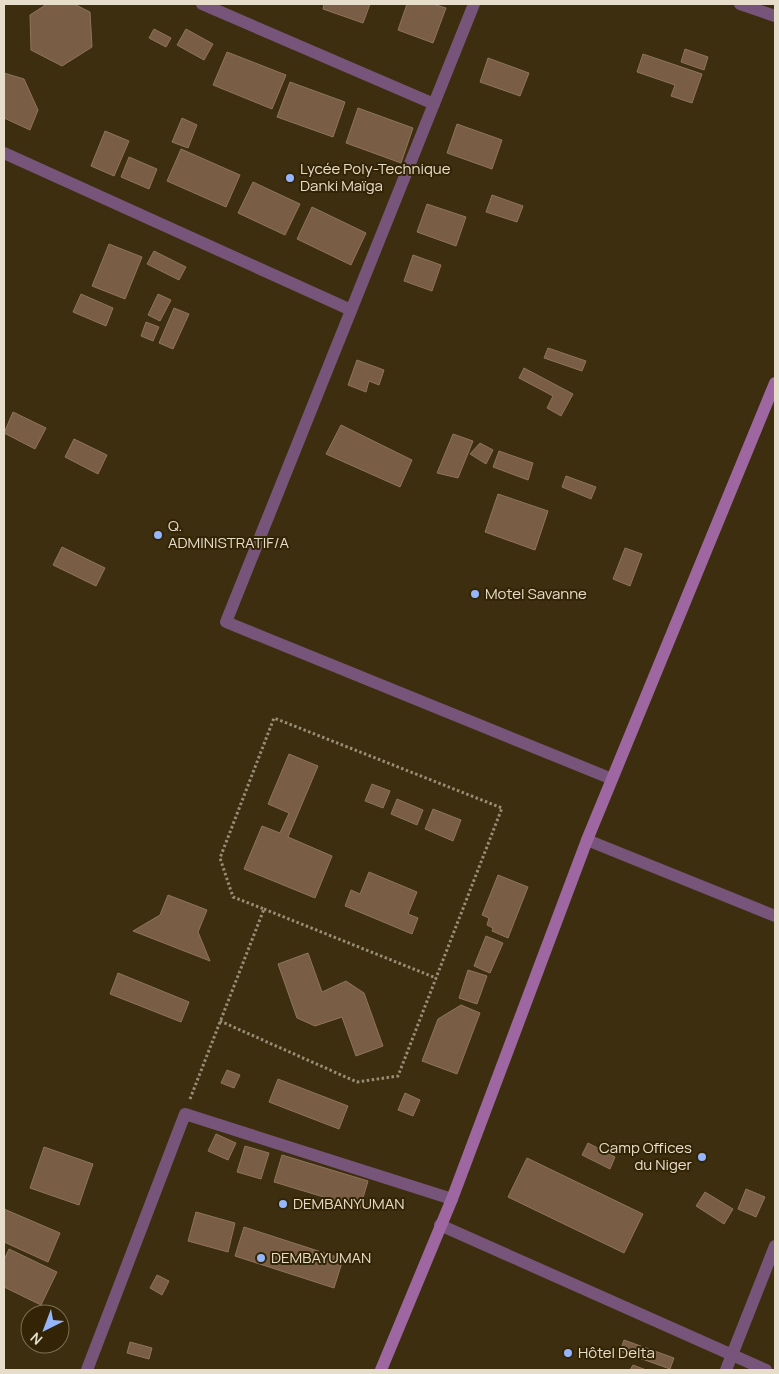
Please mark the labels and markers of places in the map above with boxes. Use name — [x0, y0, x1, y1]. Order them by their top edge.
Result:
place label: Lycée Poly-Technique Danki Maïga — [300, 158, 451, 196]
marker: Lycée Poly-Technique Danki Maïga — [284, 172, 296, 184]
place label: Q. ADMINISTRATIF/A — [168, 515, 290, 553]
marker: Q. ADMINISTRATIF/A — [152, 529, 164, 541]
place label: Motel Savanne — [485, 583, 587, 604]
marker: Motel Savanne — [469, 588, 481, 600]
place label: Camp Offices du Niger — [599, 1137, 693, 1175]
marker: Camp Offices du Niger — [696, 1151, 708, 1163]
place label: DEMBANYUMAN — [293, 1193, 404, 1214]
marker: DEMBANYUMAN — [277, 1198, 289, 1210]
place label: DEMBAYUMAN — [271, 1247, 371, 1268]
marker: DEMBAYUMAN — [255, 1252, 267, 1264]
place label: Hôtel Delta — [578, 1342, 655, 1363]
marker: Hôtel Delta — [562, 1347, 574, 1359]

